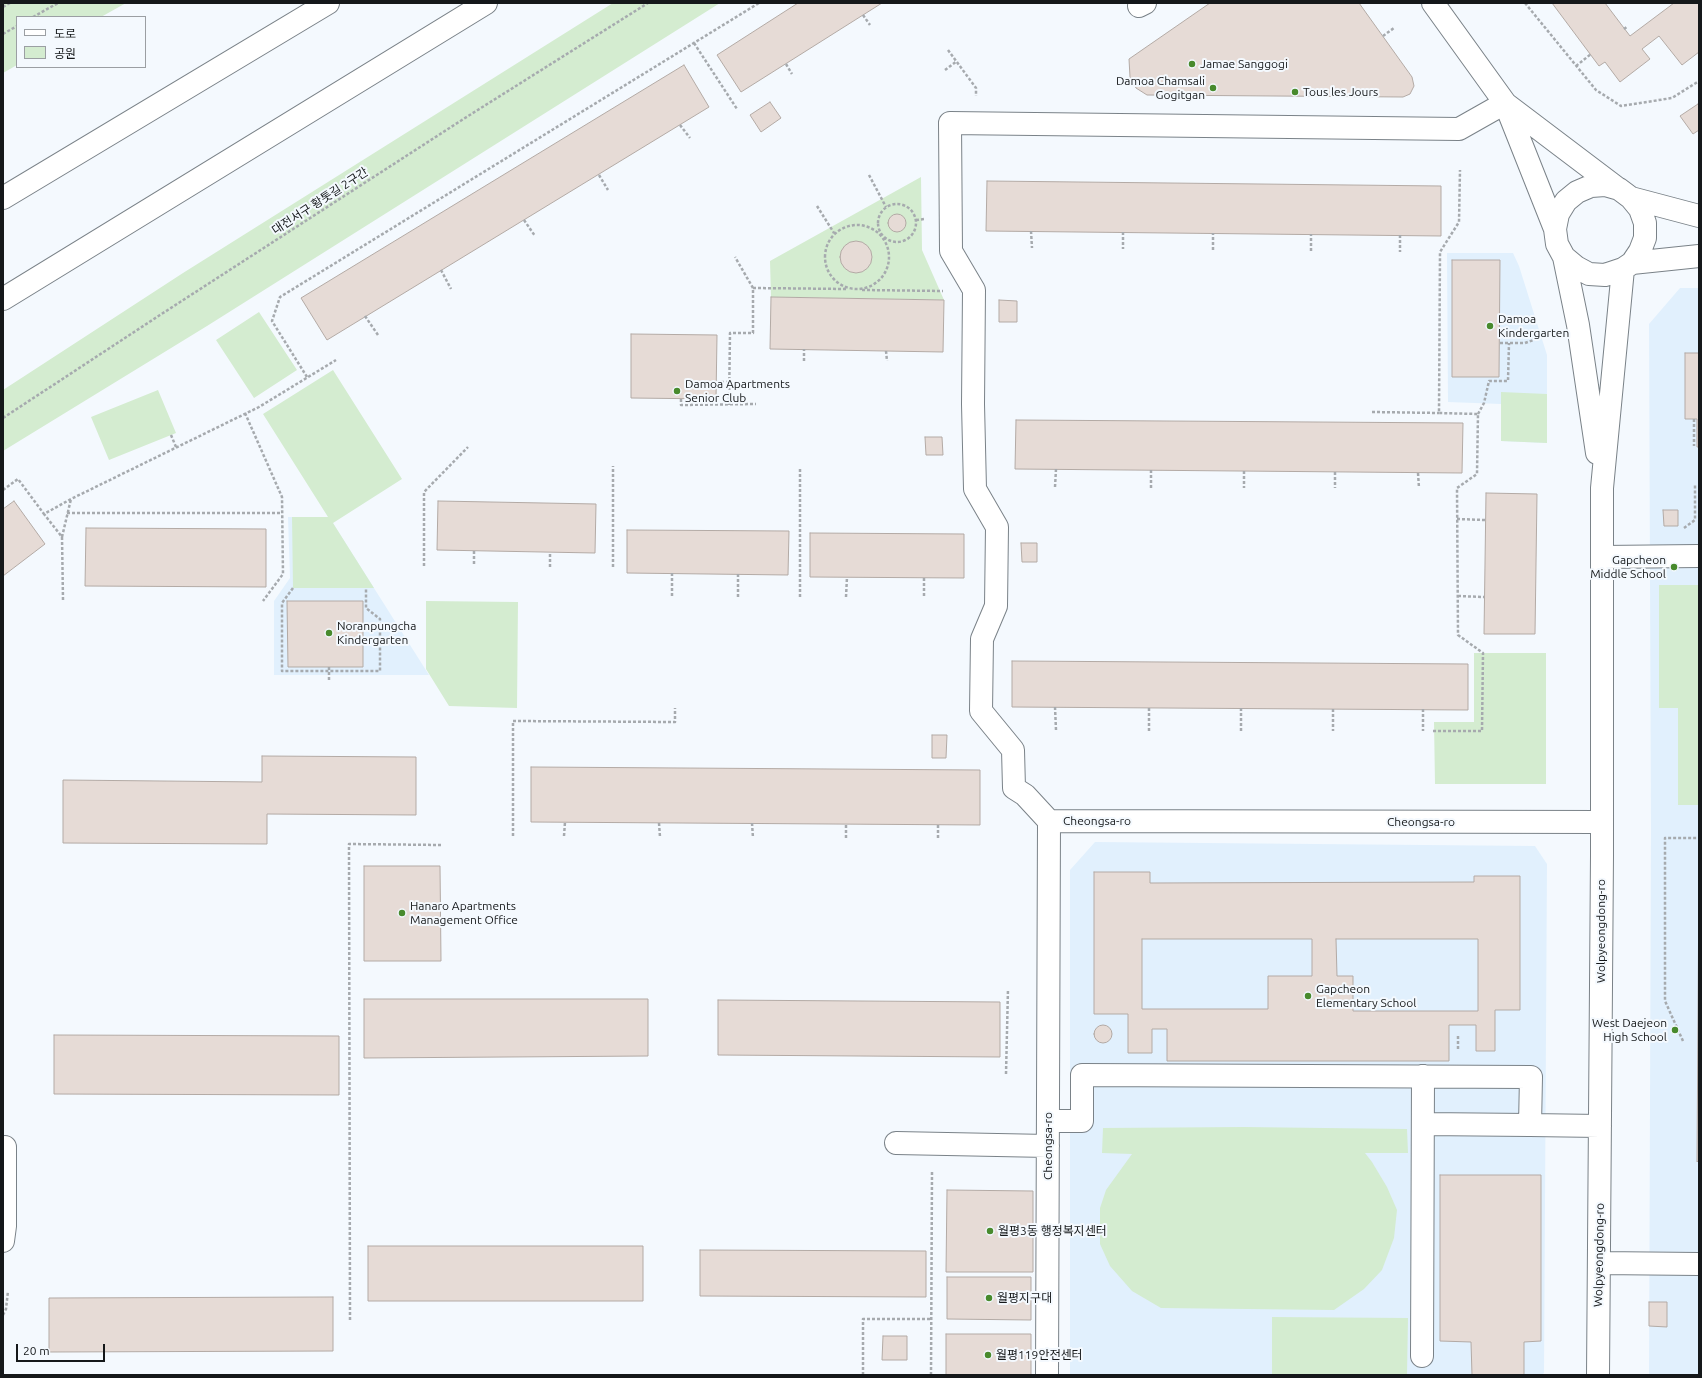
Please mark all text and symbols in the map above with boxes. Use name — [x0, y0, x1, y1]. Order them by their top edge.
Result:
legend — [16, 16, 146, 68]
text: 도로 — [54, 27, 76, 40]
text: 공원 — [54, 47, 76, 60]
place label: Jamae Sanggogi — [1200, 57, 1288, 71]
marker: Jamae Sanggogi — [1187, 59, 1197, 69]
place label: Damoa Chamsali Gogitgan — [1116, 74, 1205, 102]
marker: Damoa Chamsali Gogitgan — [1208, 83, 1218, 93]
place label: Tous les Jours — [1303, 85, 1378, 99]
marker: Tous les Jours — [1290, 87, 1300, 97]
street label: 대전서구 황톳길 2구간 — [269, 165, 371, 237]
place label: Damoa Kindergarten — [1498, 312, 1569, 340]
marker: Damoa Kindergarten — [1485, 321, 1495, 331]
place label: Damoa Apartments Senior Club — [685, 377, 790, 405]
marker: Damoa Apartments Senior Club — [672, 386, 682, 396]
place label: Gapcheon Middle School — [1590, 553, 1666, 581]
marker: Gapcheon Middle School — [1669, 562, 1679, 572]
place label: Noranpungcha Kindergarten — [337, 619, 416, 647]
marker: Noranpungcha Kindergarten — [324, 628, 334, 638]
street label: Cheongsa-ro — [1063, 814, 1131, 828]
street label: Cheongsa-ro — [1387, 815, 1455, 829]
street label: Wolpyeongdong-ro — [1594, 879, 1608, 983]
place label: Hanaro Apartments Management Office — [410, 899, 518, 927]
marker: Hanaro Apartments Management Office — [397, 908, 407, 918]
place label: Gapcheon Elementary School — [1316, 982, 1416, 1010]
marker: Gapcheon Elementary School — [1303, 991, 1313, 1001]
place label: West Daejeon High School — [1592, 1016, 1667, 1044]
marker: West Daejeon High School — [1670, 1025, 1680, 1035]
street label: Cheongsa-ro — [1041, 1112, 1055, 1180]
street label: Wolpyeongdong-ro — [1591, 1203, 1607, 1307]
place label: 월평3동 행정복지센터 — [998, 1224, 1107, 1238]
marker: 월평3동 행정복지센터 — [985, 1226, 995, 1236]
place label: 월평지구대 — [997, 1291, 1052, 1305]
marker: 월평지구대 — [984, 1293, 994, 1303]
scale bar — [18, 1336, 107, 1362]
text: 20 m — [23, 1344, 50, 1357]
place label: 월평119안전센터 — [996, 1348, 1083, 1362]
marker: 월평119안전센터 — [983, 1350, 993, 1360]

